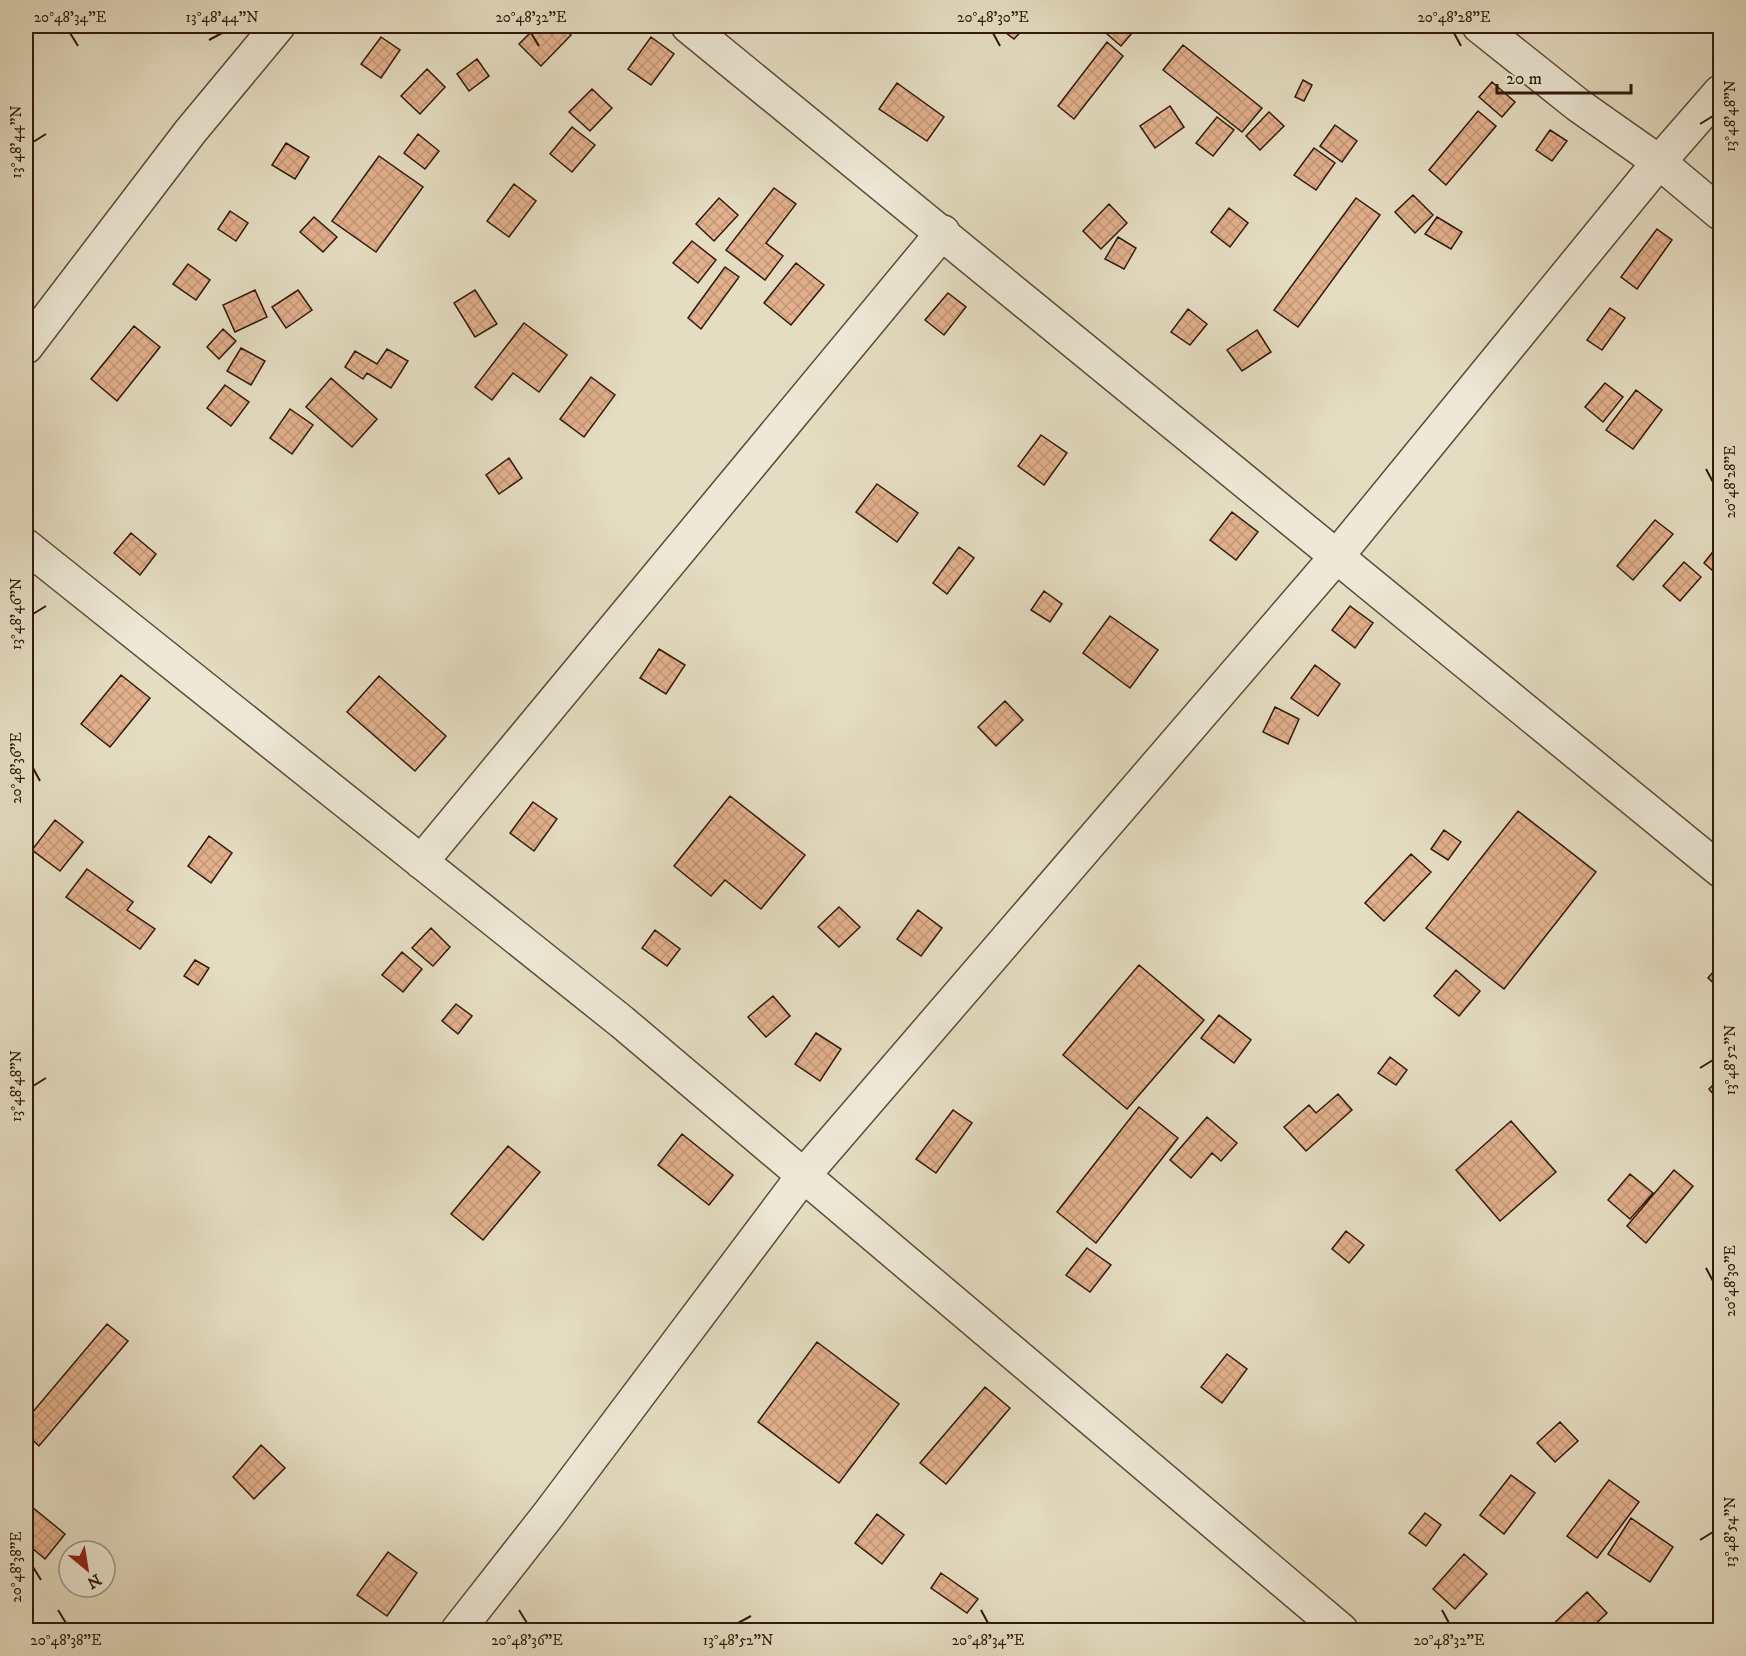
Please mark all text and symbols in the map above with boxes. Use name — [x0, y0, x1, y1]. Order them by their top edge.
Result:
text: 20°48'34"E — [34, 8, 107, 27]
text: 13°48'44"N — [186, 8, 258, 27]
text: 20°48'32"E — [495, 8, 567, 27]
text: 20°48'30"E — [957, 8, 1029, 27]
text: 20°48'28"E — [1417, 8, 1491, 27]
scale bar — [1497, 57, 1630, 95]
text: 20 m — [1506, 68, 1542, 90]
text: 13°48'48"N — [1721, 80, 1740, 152]
text: 13°48'44"N — [7, 106, 26, 178]
text: 20°48'28"E — [1721, 445, 1740, 519]
text: 13°48'46"N — [7, 578, 26, 650]
text: 20°48'36"E — [7, 732, 26, 804]
text: 13°48'52"N — [1721, 1025, 1740, 1095]
text: 13°48'48"N — [7, 1050, 26, 1122]
text: 20°48'30"E — [1721, 1245, 1740, 1317]
text: 13°48'54"N — [1721, 1497, 1740, 1567]
text: 20°48'38"E — [7, 1531, 26, 1603]
north arrow — [57, 1539, 117, 1599]
text: N — [83, 1569, 105, 1593]
text: 20°48'38"E — [30, 1631, 102, 1650]
text: 20°48'36"E — [491, 1631, 563, 1650]
text: 13°48'52"N — [703, 1631, 773, 1650]
text: 20°48'34"E — [952, 1631, 1025, 1650]
text: 20°48'32"E — [1413, 1631, 1485, 1650]

